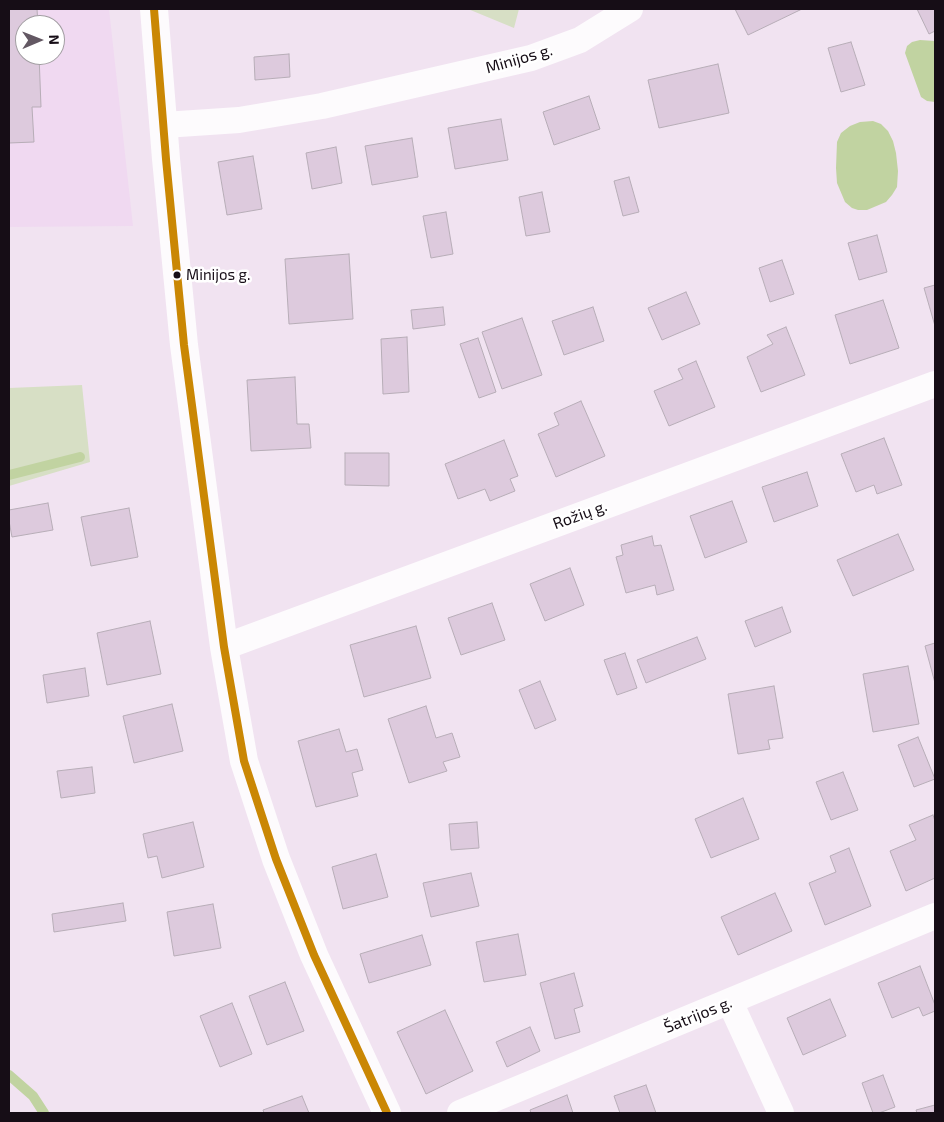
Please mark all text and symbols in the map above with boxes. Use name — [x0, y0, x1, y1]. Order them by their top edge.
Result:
north arrow — [15, 15, 65, 65]
text: N — [46, 35, 63, 45]
street label: Minijos g. — [483, 40, 555, 78]
place label: Minijos g. — [186, 266, 250, 284]
marker: Minijos g. — [172, 270, 182, 280]
street label: Rožių g. — [550, 496, 610, 534]
street label: Šatrijos g. — [661, 993, 735, 1037]

